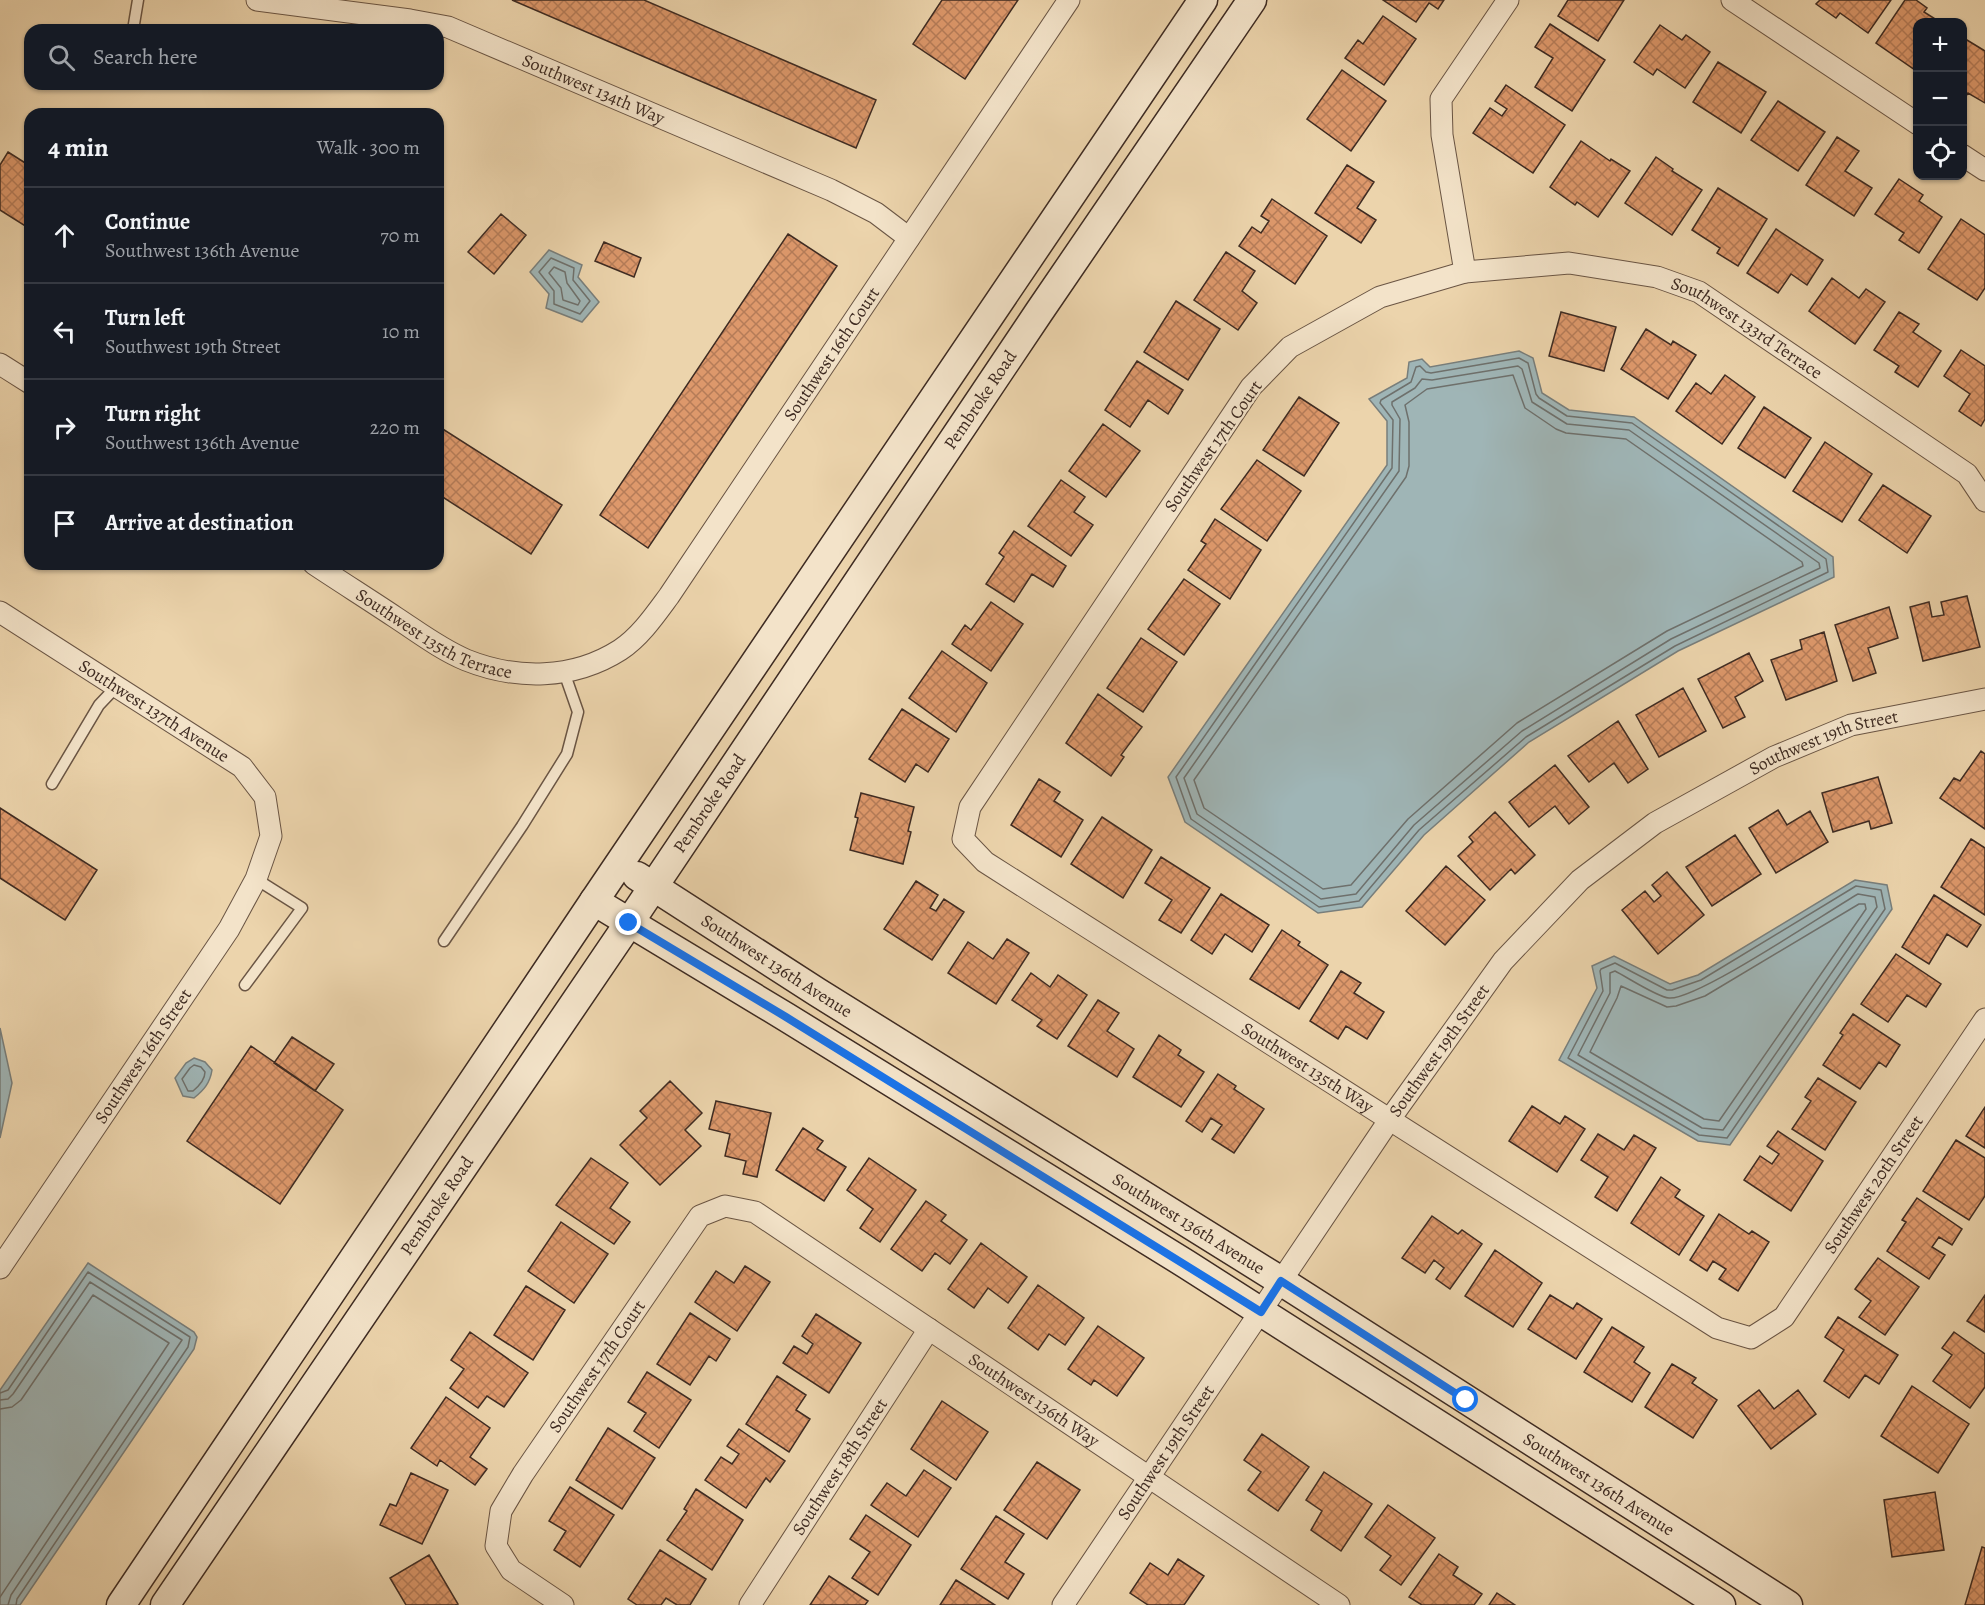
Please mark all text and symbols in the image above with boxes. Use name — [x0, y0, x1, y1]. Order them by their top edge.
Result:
map controls — [1913, 18, 1967, 180]
button: + — [1913, 18, 1967, 72]
search box — [24, 24, 444, 90]
icon: search — [45, 41, 78, 74]
text: Search here — [93, 42, 198, 72]
street label: Southwest 134th Way — [518, 48, 669, 130]
button: − — [1913, 72, 1967, 126]
button: locate — [1913, 126, 1967, 180]
text: 4 min — [48, 130, 109, 165]
text: Walk · 300 m — [317, 134, 420, 161]
text: Continue — [105, 207, 190, 237]
icon: ahead — [48, 219, 81, 252]
text: 70 m — [380, 222, 420, 249]
text: Southwest 136th Avenue — [105, 237, 299, 264]
street label: Southwest 133rd Terrace — [1668, 271, 1827, 384]
street label: Southwest 16th Court — [778, 282, 885, 426]
text: Turn left — [105, 303, 185, 333]
icon: left — [48, 315, 81, 348]
text: 10 m — [382, 318, 420, 345]
text: Southwest 19th Street — [105, 333, 281, 360]
street label: Pembroke Road — [938, 345, 1022, 454]
street label: Southwest 17th Court — [1159, 375, 1267, 517]
text: Turn right — [105, 399, 201, 429]
icon: right — [48, 411, 81, 444]
text: 220 m — [370, 414, 420, 441]
text: Southwest 136th Avenue — [105, 429, 299, 456]
icon: arrive — [48, 507, 81, 540]
text: Arrive at destination — [105, 508, 294, 538]
street label: Southwest 135th Terrace — [351, 583, 514, 684]
street label: Southwest 137th Avenue — [74, 654, 234, 768]
street label: Southwest 19th Street — [1744, 704, 1900, 781]
street label: Pembroke Road — [667, 749, 751, 858]
street label: Southwest 136th Avenue — [696, 908, 857, 1023]
route end — [615, 909, 641, 935]
street label: Southwest 19th Street — [1383, 979, 1495, 1122]
street label: Southwest 16th Street — [89, 984, 197, 1128]
street label: Southwest 135th Way — [1237, 1016, 1379, 1119]
street label: Southwest 20th Street — [1818, 1111, 1929, 1258]
street label: Pembroke Road — [394, 1151, 479, 1260]
street label: Southwest 136th Avenue — [1108, 1167, 1269, 1280]
street label: Southwest 17th Court — [543, 1295, 651, 1437]
street label: Southwest 136th Way — [964, 1347, 1105, 1453]
street label: Southwest 19th Street — [1112, 1380, 1220, 1525]
route start — [1452, 1386, 1478, 1412]
street label: Southwest 18th Street — [787, 1393, 893, 1540]
street label: Southwest 136th Avenue — [1519, 1427, 1679, 1541]

